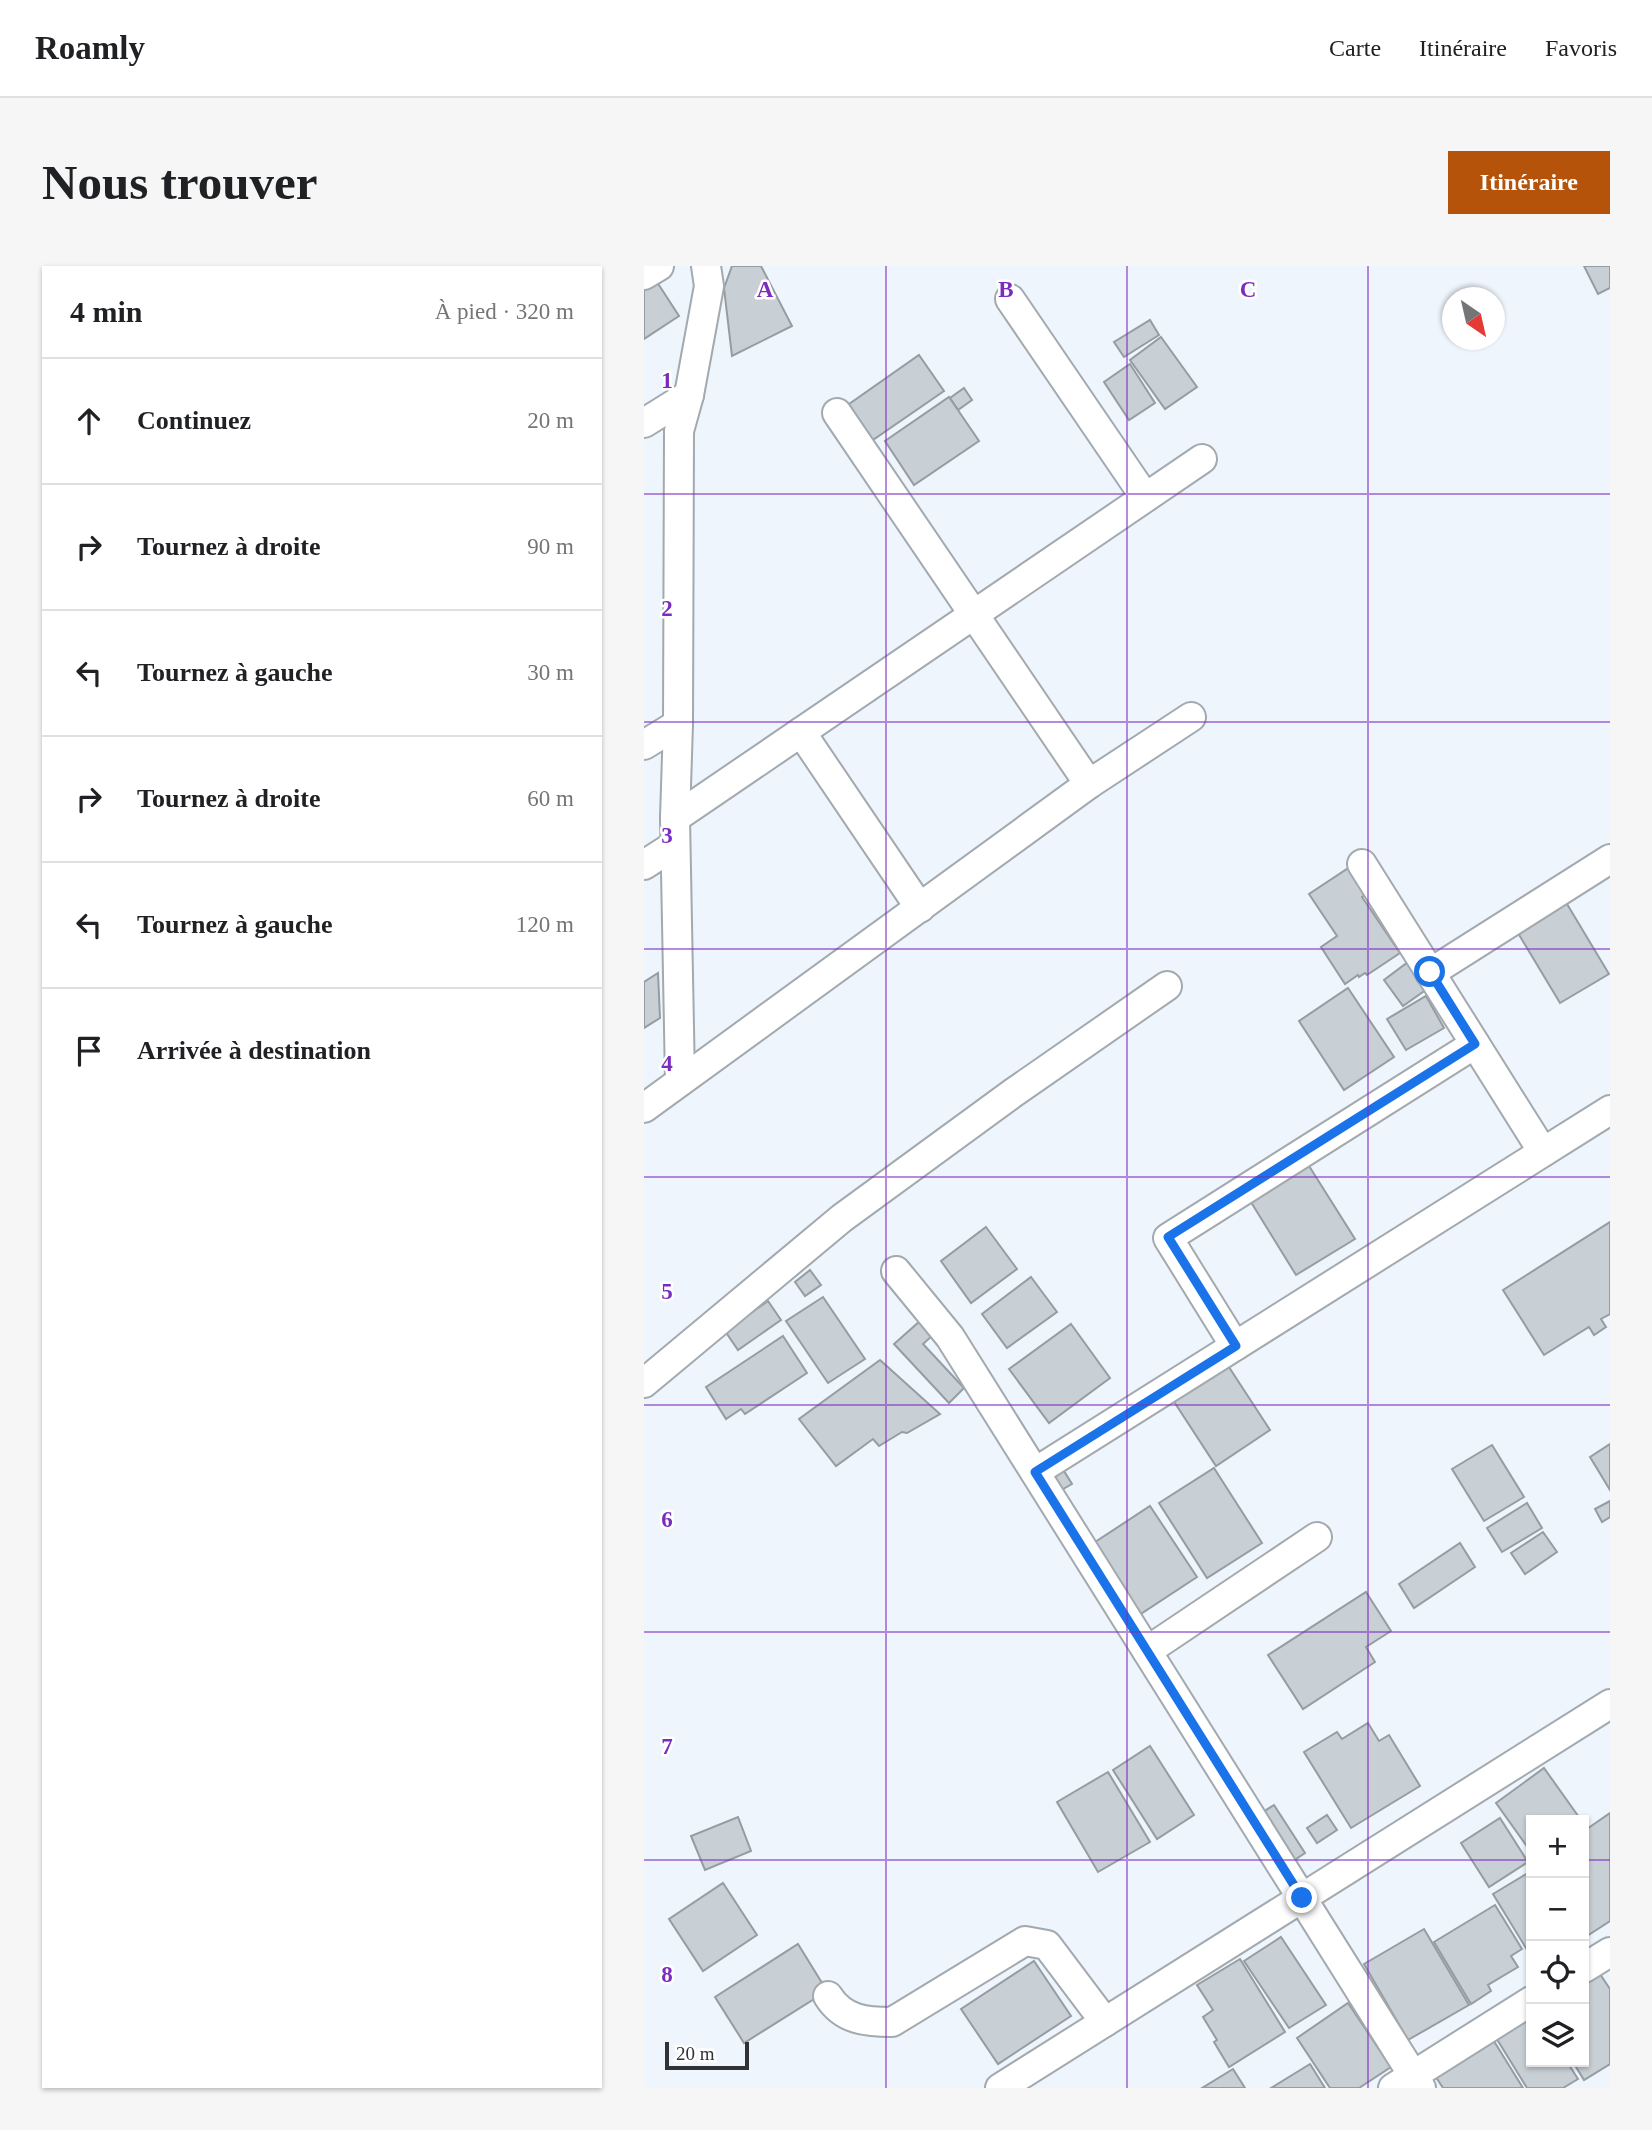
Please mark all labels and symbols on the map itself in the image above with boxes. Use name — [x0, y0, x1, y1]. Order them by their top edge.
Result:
text: A — [757, 277, 774, 302]
text: B — [998, 277, 1014, 302]
text: C — [1240, 277, 1256, 302]
north arrow — [1442, 287, 1505, 350]
text: 1 — [661, 368, 673, 393]
text: 2 — [661, 596, 673, 621]
text: 3 — [661, 823, 673, 848]
route start — [1414, 956, 1445, 987]
text: 4 — [661, 1051, 673, 1076]
text: 5 — [661, 1279, 673, 1304]
text: 6 — [661, 1507, 673, 1532]
text: 7 — [661, 1734, 673, 1759]
route end — [1286, 1882, 1317, 1913]
text: 8 — [661, 1962, 673, 1987]
scale bar — [665, 2039, 749, 2071]

